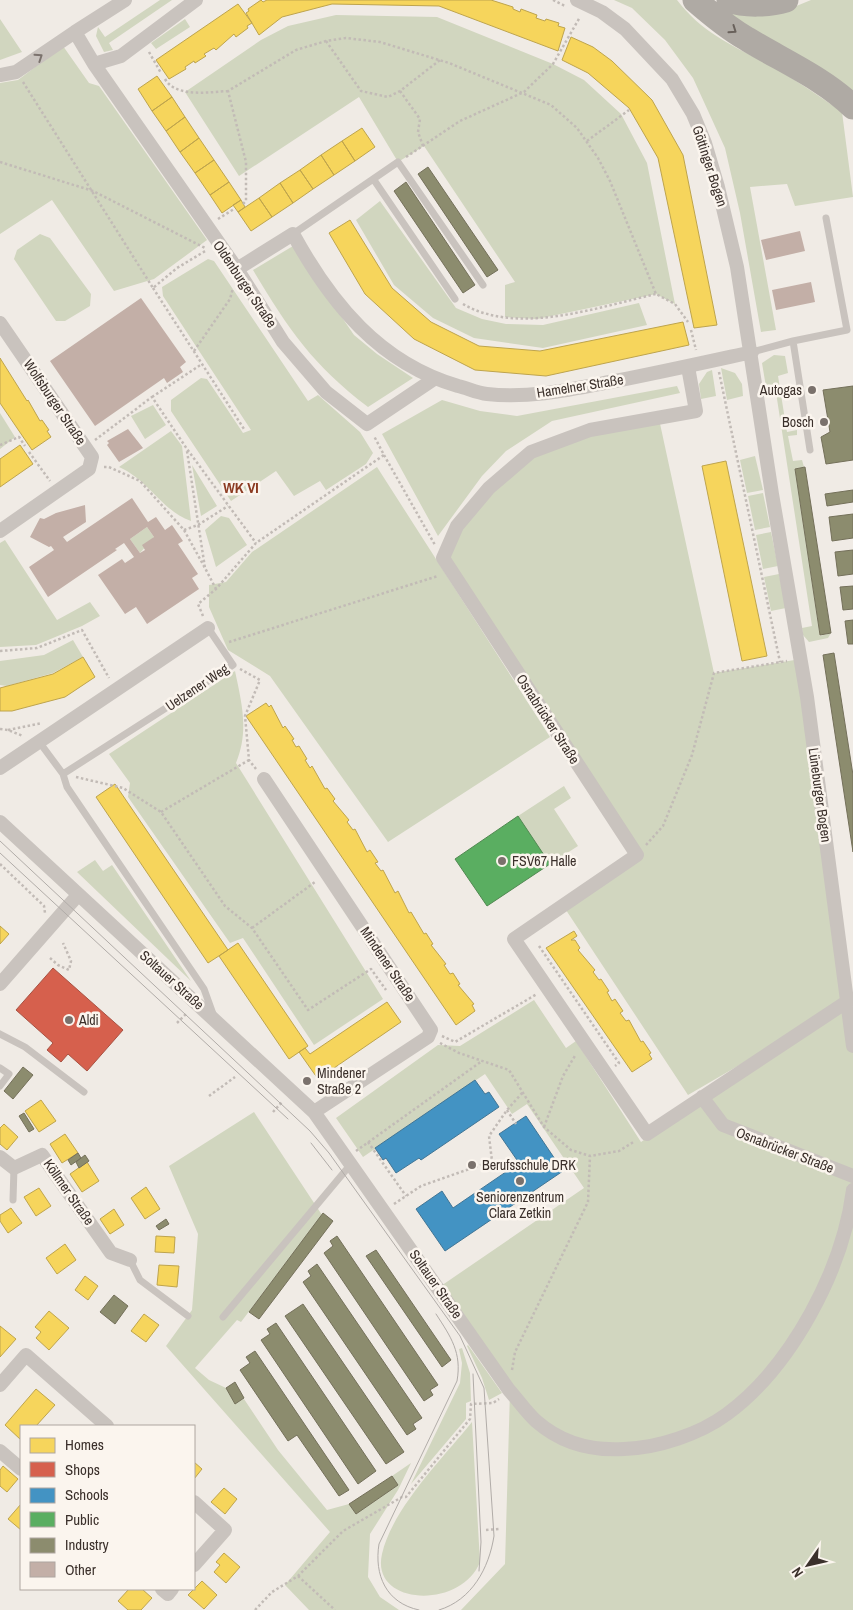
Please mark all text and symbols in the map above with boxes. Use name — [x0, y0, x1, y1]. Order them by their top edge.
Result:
one-way arrow — [727, 24, 737, 33]
one-way arrow — [33, 54, 42, 63]
street label: Göttinger Bogen — [688, 123, 732, 209]
street label: Oldenburger Straße — [209, 237, 281, 331]
street label: Wolfsburger Straße — [20, 356, 90, 448]
street label: Hamelner Straße — [535, 370, 625, 402]
place label: Autogas — [759, 381, 802, 399]
marker: Autogas — [806, 384, 818, 396]
place label: Bosch — [782, 413, 814, 431]
marker: Bosch — [818, 416, 830, 428]
district label: WK VI — [223, 477, 259, 498]
street label: Uelzener Weg — [162, 659, 233, 715]
street label: Osnabrücker Straße — [512, 671, 584, 767]
street label: Lüneburger Bogen — [804, 747, 836, 843]
place label: FSV67 Halle — [512, 852, 576, 870]
marker: FSV67 Halle — [496, 855, 508, 867]
street label: Mindener Straße — [356, 923, 420, 1005]
street label: Soltauer Straße — [136, 946, 208, 1014]
place label: Aldi — [78, 1011, 99, 1029]
marker: Aldi — [63, 1014, 75, 1026]
place label: Mindener Straße 2 — [317, 1064, 366, 1098]
marker: Mindener Straße 2 — [301, 1075, 313, 1087]
street label: Osnabrücker Straße — [734, 1123, 836, 1177]
street label: Köllmer Straße — [40, 1155, 98, 1229]
place label: Berufsschule DRK — [482, 1156, 576, 1174]
marker: Berufsschule DRK — [466, 1159, 478, 1171]
marker: Seniorenzentrum Clara Zetkin — [514, 1175, 526, 1187]
place label: Seniorenzentrum Clara Zetkin — [476, 1188, 564, 1222]
street label: Soltauer Straße — [406, 1246, 466, 1322]
legend — [20, 1425, 195, 1590]
text: Homes — [65, 1434, 104, 1455]
text: Shops — [65, 1459, 100, 1480]
text: Schools — [65, 1484, 109, 1505]
text: Public — [65, 1509, 99, 1530]
text: Industry — [65, 1534, 110, 1555]
north arrow — [783, 1540, 833, 1590]
text: Other — [65, 1559, 96, 1580]
text: N — [787, 1564, 807, 1581]

